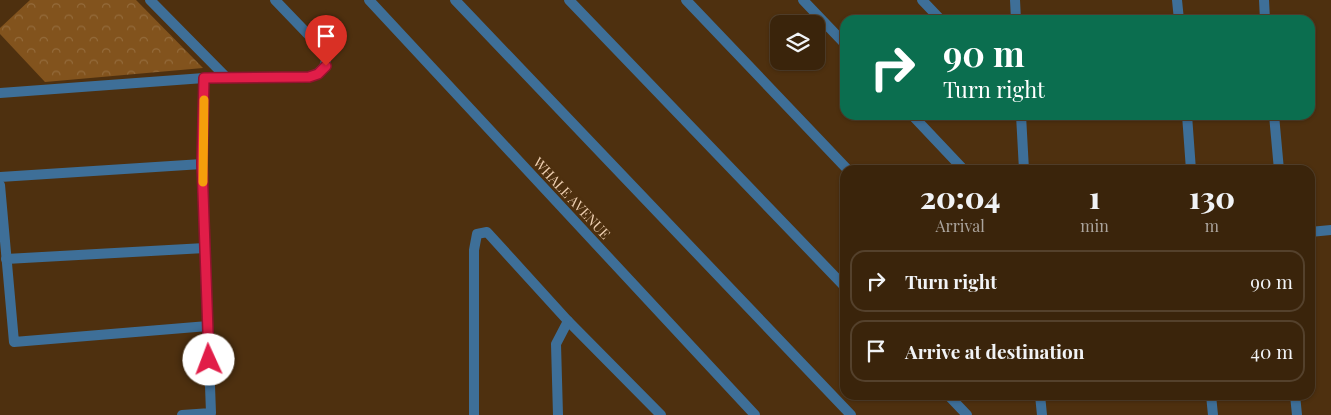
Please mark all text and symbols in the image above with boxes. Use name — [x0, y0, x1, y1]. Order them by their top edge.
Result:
pin — [305, 15, 347, 66]
map controls — [770, 15, 825, 70]
button: layers — [770, 15, 825, 70]
icon: arrive — [312, 22, 340, 50]
text: 90 m — [943, 29, 1025, 76]
icon: right — [860, 35, 925, 100]
text: Turn right — [943, 74, 1045, 104]
street label: WHALE AVENUE — [529, 152, 615, 243]
text: 20:04 — [920, 177, 1000, 217]
text: 1 — [1089, 177, 1100, 217]
text: 130 — [1189, 177, 1235, 217]
text: Arrival — [936, 215, 985, 236]
text: min — [1080, 215, 1109, 236]
text: m — [1205, 215, 1219, 236]
icon: right — [862, 267, 890, 295]
text: Turn right — [905, 268, 997, 294]
text: 90 m — [1250, 268, 1293, 294]
position arrow — [182, 333, 234, 385]
icon: arrive — [862, 337, 890, 365]
text: Arrive at destination — [905, 338, 1085, 364]
text: 40 m — [1251, 338, 1293, 364]

